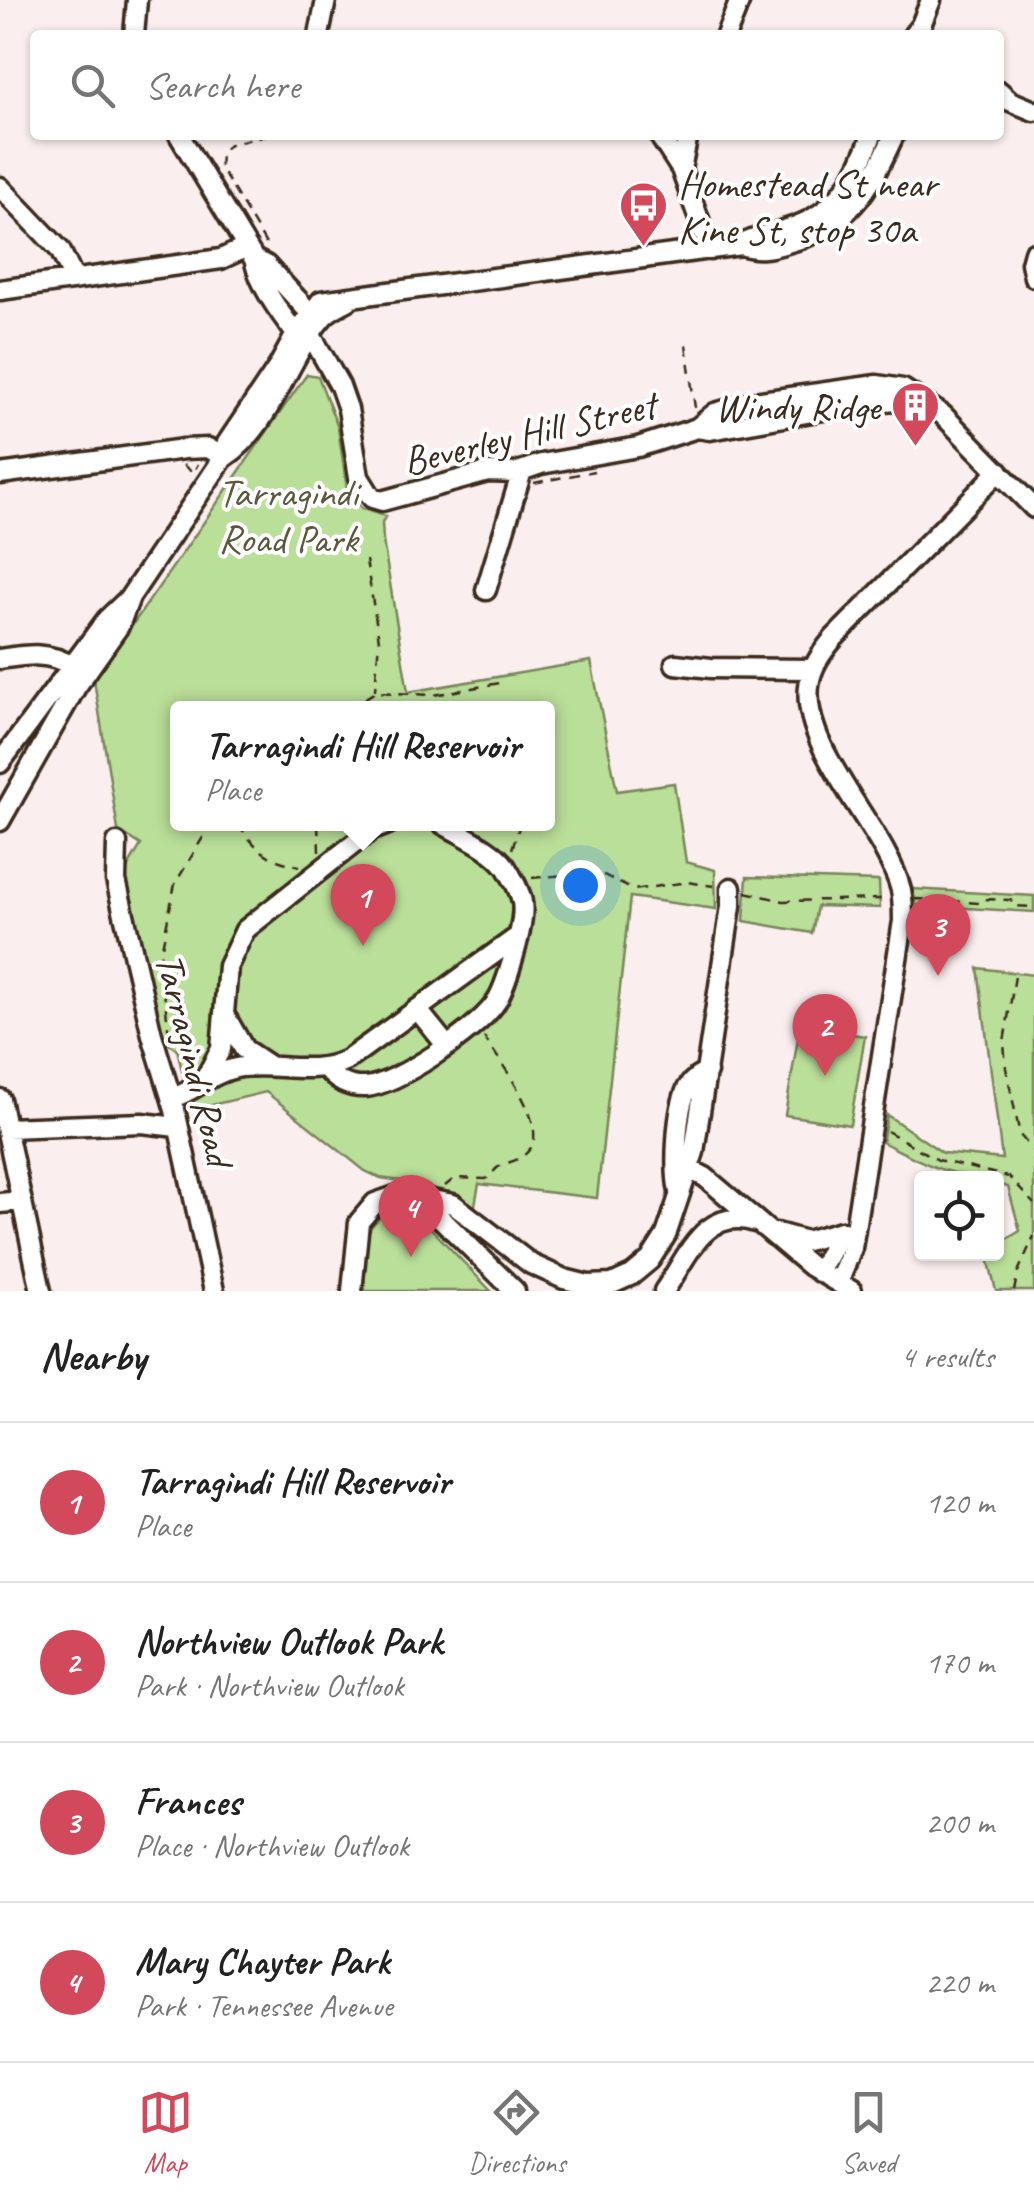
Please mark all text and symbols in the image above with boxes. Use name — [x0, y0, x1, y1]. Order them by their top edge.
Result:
search box — [30, 30, 1004, 140]
icon: search — [65, 58, 120, 113]
text: Search here — [145, 62, 300, 109]
place label: Homestead St near Kine St, stop 30a — [678, 159, 940, 255]
bus stop icon: Homestead St near Kine St, stop 30a — [617, 180, 669, 248]
street label: Beverley Hill Street — [398, 378, 666, 486]
building icon: Windy Ridge — [889, 380, 941, 448]
place label: Windy Ridge — [715, 382, 883, 432]
park label: Tarragindi Road Park — [218, 468, 362, 564]
popup — [170, 701, 555, 831]
text: Tarragindi Hill Reservoir — [205, 722, 520, 769]
text: Place — [205, 769, 261, 810]
your location — [555, 860, 606, 911]
pin: 1 — [330, 864, 396, 946]
pin: 3 — [906, 894, 970, 976]
street label: Tarragindi Road — [144, 948, 246, 1176]
pin: 2 — [792, 994, 858, 1076]
map controls — [914, 1171, 1004, 1261]
button: locate — [914, 1171, 1004, 1261]
pin: 4 — [378, 1174, 444, 1257]
text: Nearby — [40, 1330, 146, 1383]
text: 4 results — [900, 1336, 994, 1377]
text: Tarragindi Hill Reservoir — [135, 1458, 450, 1505]
text: 1 — [65, 1482, 80, 1523]
text: 120 m — [925, 1482, 994, 1523]
text: Place — [135, 1505, 191, 1546]
text: Northview Outlook Park — [135, 1618, 442, 1665]
text: 2 — [65, 1642, 80, 1683]
text: 170 m — [925, 1642, 994, 1683]
text: Park · Northview Outlook — [135, 1665, 404, 1706]
text: Frances — [135, 1778, 241, 1825]
text: 3 — [65, 1802, 80, 1843]
text: 200 m — [925, 1802, 994, 1843]
text: Place · Northview Outlook — [135, 1825, 409, 1866]
text: Mary Chayter Park — [135, 1938, 390, 1985]
text: 4 — [65, 1962, 80, 2003]
text: 220 m — [925, 1962, 994, 2003]
text: Park · Tennessee Avenue — [135, 1985, 393, 2026]
tab: Map — [138, 2085, 193, 2180]
tab: Directions — [468, 2085, 566, 2180]
tab: Saved — [841, 2085, 896, 2180]

